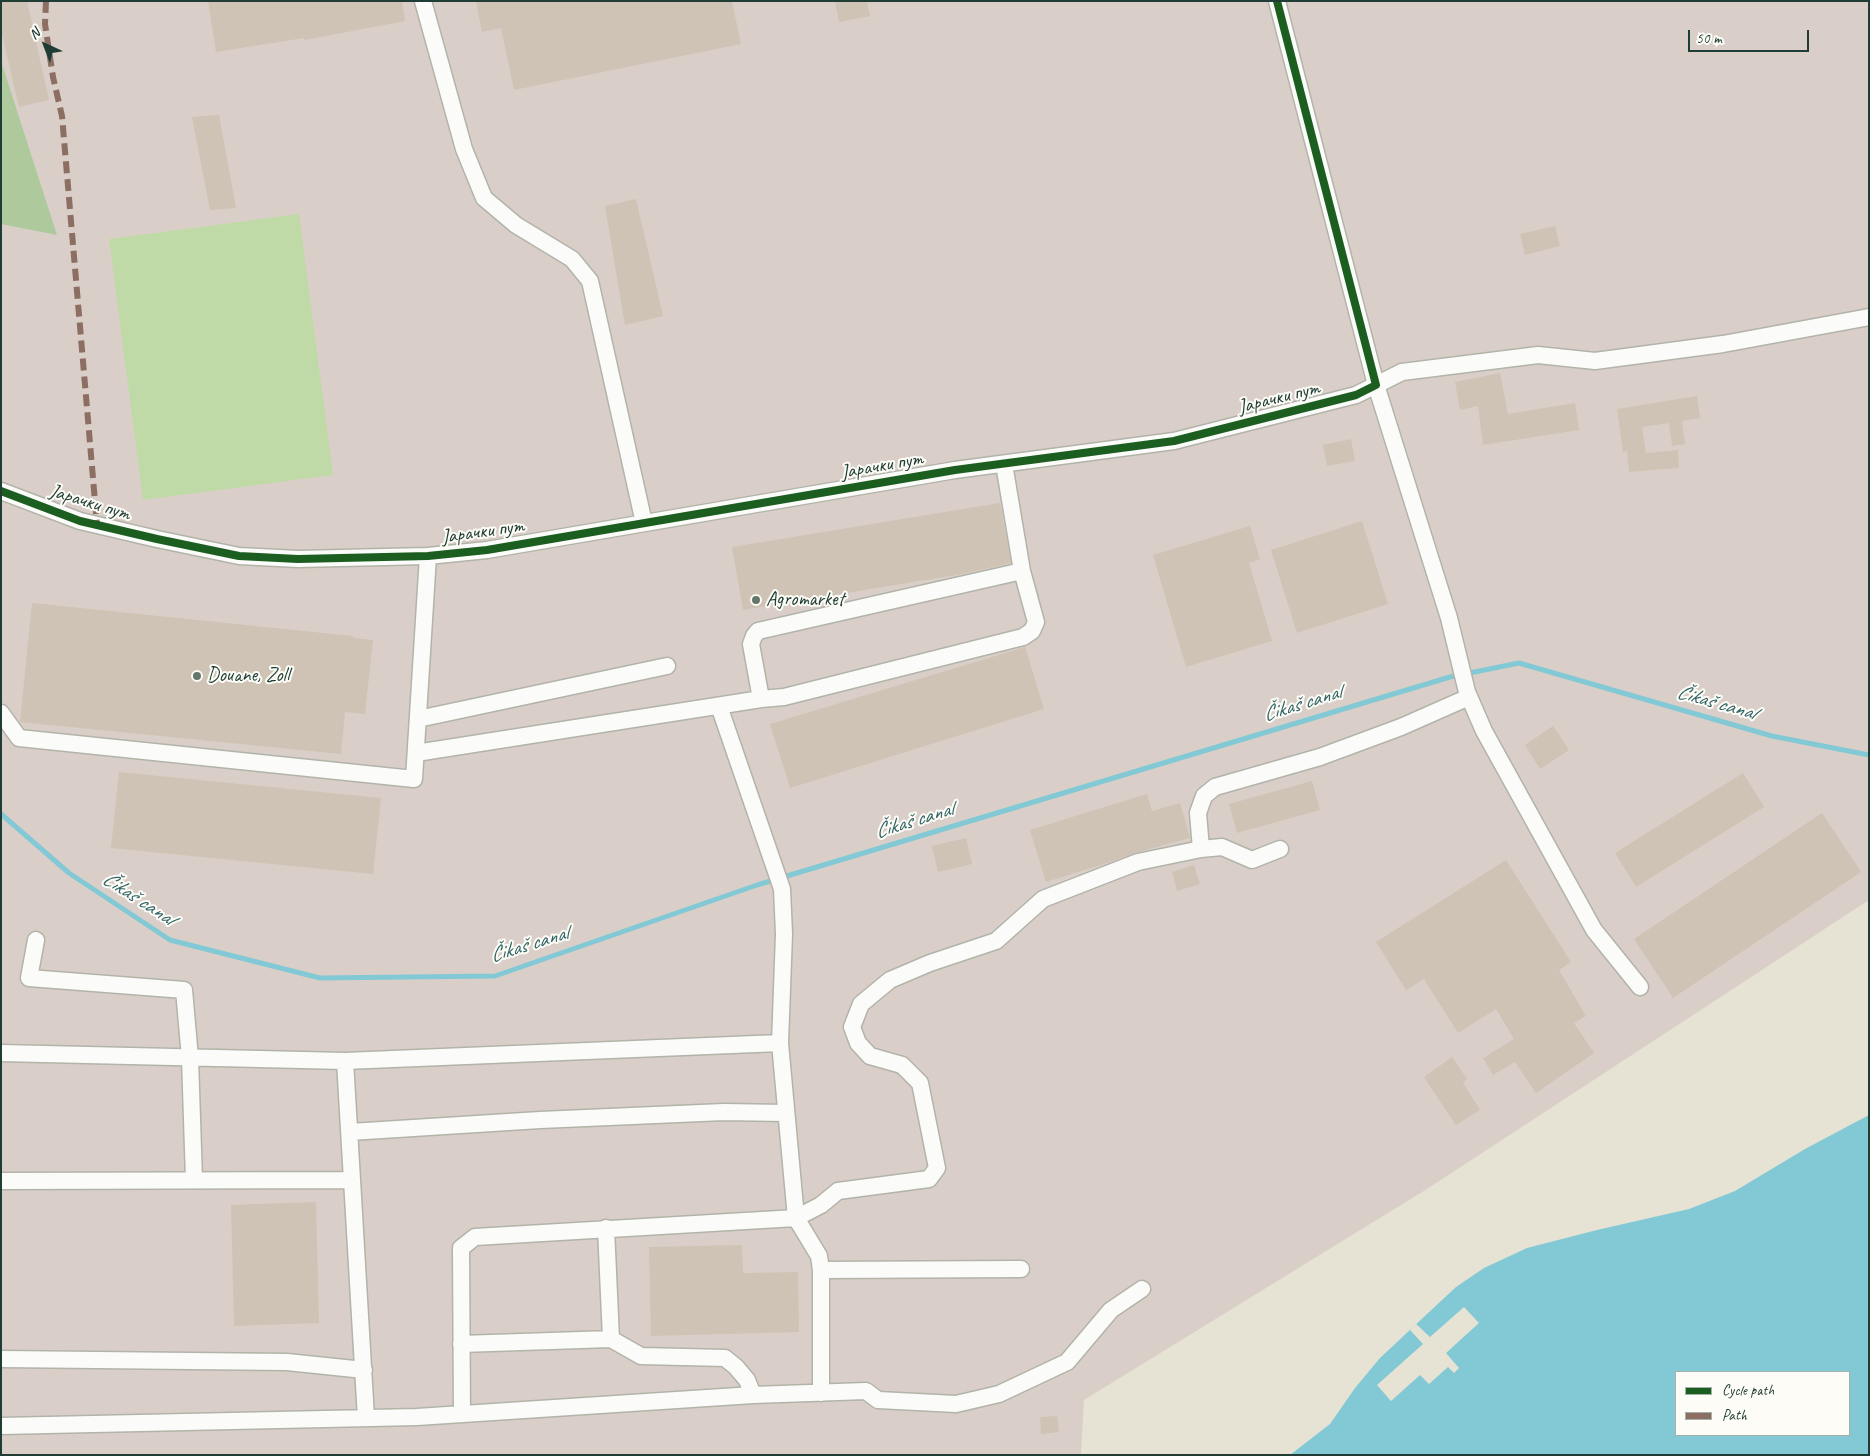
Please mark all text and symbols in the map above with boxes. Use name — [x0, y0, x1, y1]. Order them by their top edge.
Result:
north arrow — [20, 20, 70, 70]
scale bar — [1690, 20, 1811, 52]
text: N — [25, 24, 43, 43]
text: 50 m — [1696, 29, 1722, 48]
street label: Јарачки пут — [1236, 376, 1322, 420]
street label: Јарачки пут — [839, 447, 925, 485]
street label: Јарачки пут — [47, 479, 133, 527]
street label: Јарачки пут — [440, 514, 526, 550]
place label: Agromarket — [766, 588, 844, 612]
marker: Agromarket — [750, 594, 762, 606]
place label: Douane, Zoll — [207, 664, 289, 688]
marker: Douane, Zoll — [191, 670, 203, 682]
water label: Čikaš canal — [1260, 680, 1344, 728]
water label: Čikaš canal — [1674, 680, 1758, 726]
water label: Čikaš canal — [872, 797, 956, 845]
water label: Čikaš canal — [97, 867, 179, 931]
water label: Čikaš canal — [487, 921, 571, 969]
legend — [1675, 1371, 1850, 1436]
text: Cycle path — [1722, 1381, 1774, 1400]
text: Path — [1722, 1406, 1747, 1425]

